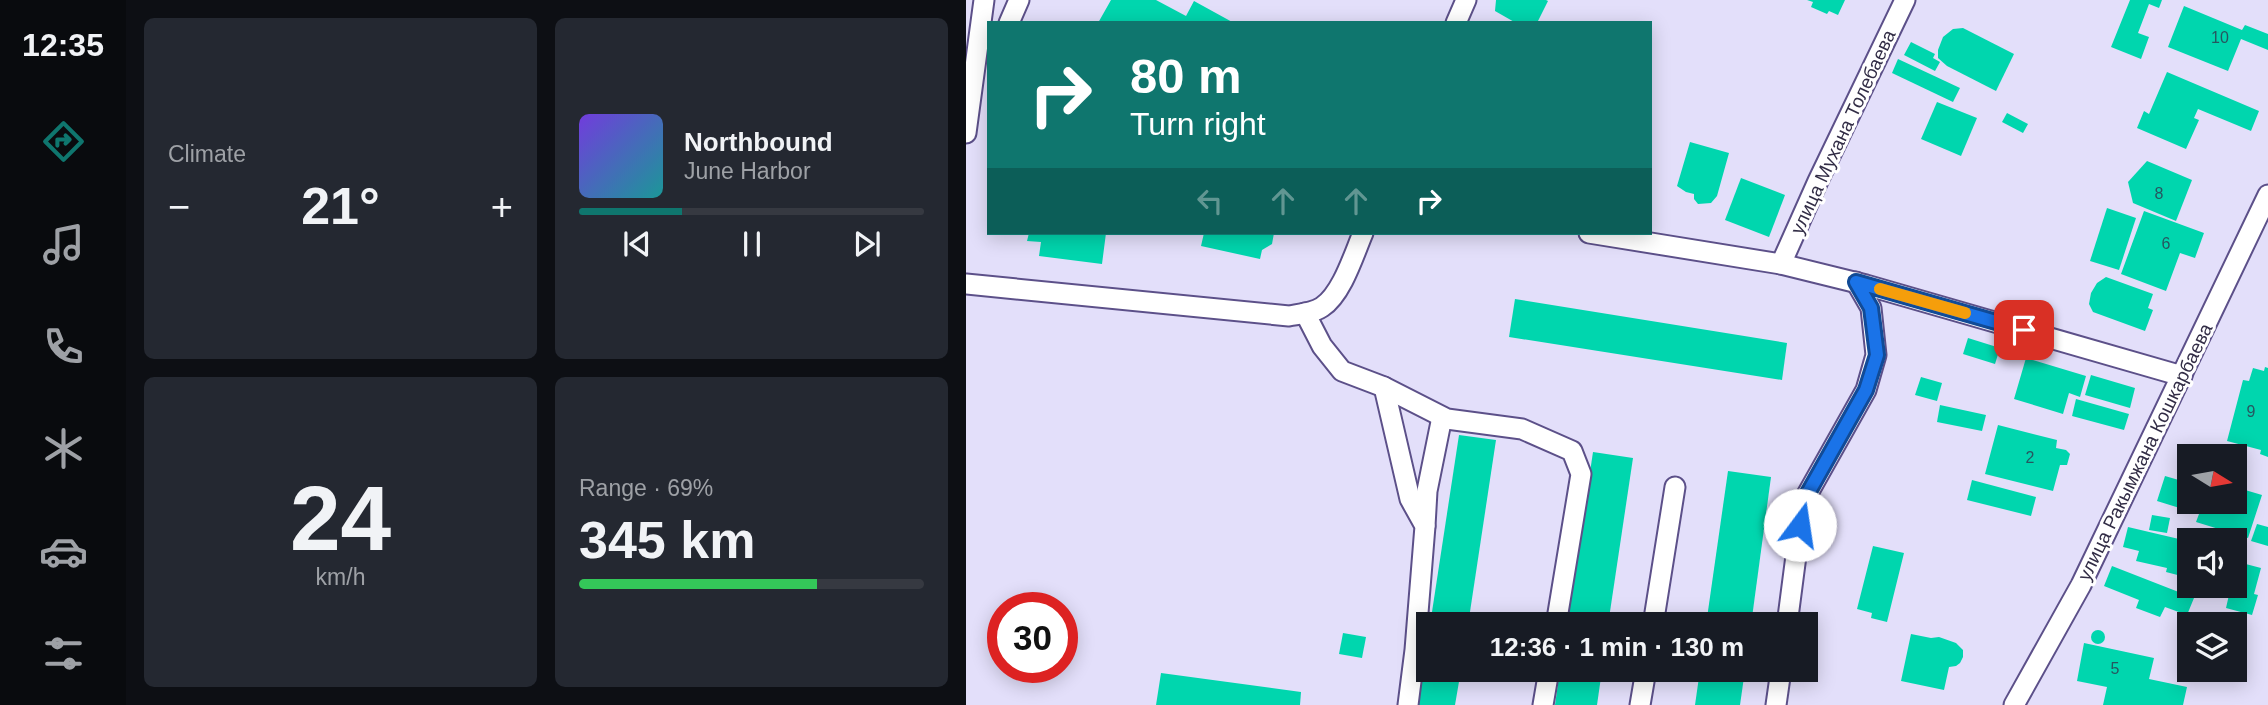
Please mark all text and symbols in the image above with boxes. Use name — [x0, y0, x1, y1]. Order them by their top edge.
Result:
street label: улица Мухана Толебаева — [1786, 26, 1900, 237]
text: 12:35 — [22, 27, 104, 63]
house number: 10 — [2211, 29, 2229, 46]
icon: right — [1015, 49, 1106, 140]
text: 80 m — [1130, 49, 1242, 103]
text: Turn right — [1130, 106, 1266, 142]
icon: directions — [39, 117, 88, 166]
text: Northbound — [684, 127, 833, 157]
text: Climate — [168, 141, 246, 167]
text: June Harbor — [684, 158, 811, 184]
text: 21° — [301, 177, 380, 235]
icon: left — [1191, 182, 1229, 220]
icon: ahead — [1264, 182, 1302, 220]
icon: ahead — [1337, 182, 1375, 220]
icon: right — [1410, 182, 1448, 220]
house number: 8 — [2155, 185, 2164, 202]
text: − — [168, 186, 190, 228]
text: + — [491, 186, 513, 228]
icon: music — [39, 220, 88, 269]
icon: previous — [618, 225, 656, 263]
icon: pause — [733, 225, 771, 263]
icon: next — [848, 225, 886, 263]
house number: 6 — [2162, 235, 2171, 252]
pin — [1994, 300, 2054, 360]
icon: arrive — [2005, 311, 2043, 349]
street label: улица Ракымжана Кошкарбаева — [2073, 320, 2217, 584]
icon: phone — [39, 322, 88, 371]
house number: 9 — [2247, 403, 2256, 420]
icon: climate — [39, 424, 88, 473]
north arrow — [2177, 444, 2247, 514]
map controls — [2177, 444, 2247, 682]
house number: 2 — [2026, 449, 2035, 466]
text: 24 — [290, 468, 391, 569]
text: Range · 69% — [579, 475, 713, 501]
position arrow — [1763, 488, 1837, 562]
text: 345 km — [579, 511, 755, 569]
icon: car — [39, 527, 88, 576]
button: sound — [2177, 528, 2247, 598]
text: km/h — [316, 564, 365, 590]
speed limit sign: 30 — [987, 592, 1078, 683]
button: layers — [2177, 612, 2247, 682]
icon: filters — [39, 629, 88, 678]
text: 12:36 · 1 min · 130 m — [1490, 632, 1744, 662]
house number: 5 — [2111, 660, 2120, 677]

